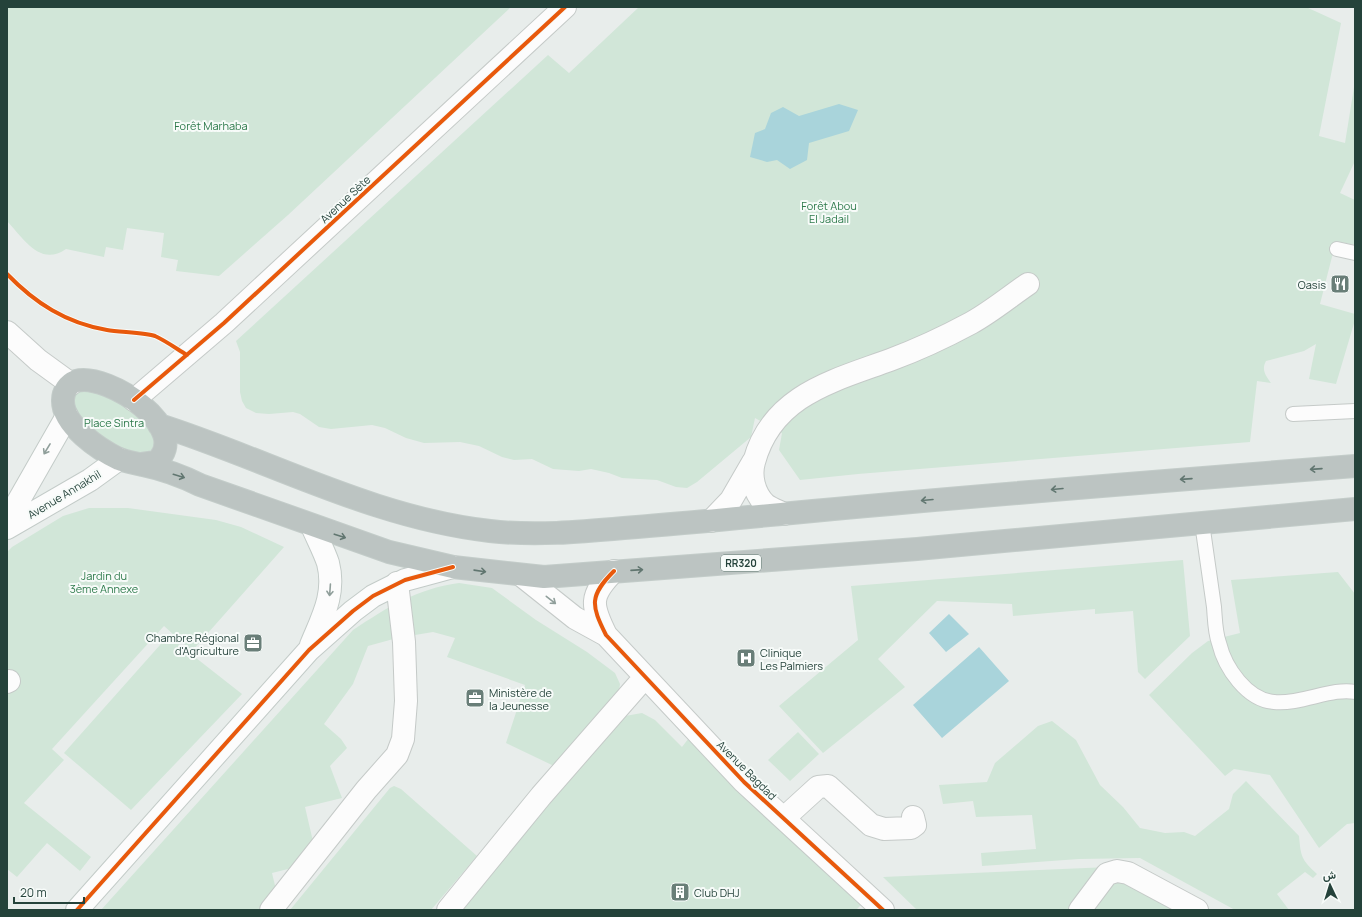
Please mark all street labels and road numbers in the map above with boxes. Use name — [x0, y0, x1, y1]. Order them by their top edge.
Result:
street label: Avenue Sète — [317, 171, 374, 226]
street label: Avenue Annakhil — [25, 466, 103, 522]
road number: RR320 — [721, 555, 761, 571]
street label: Avenue Bagdad — [714, 737, 780, 803]

